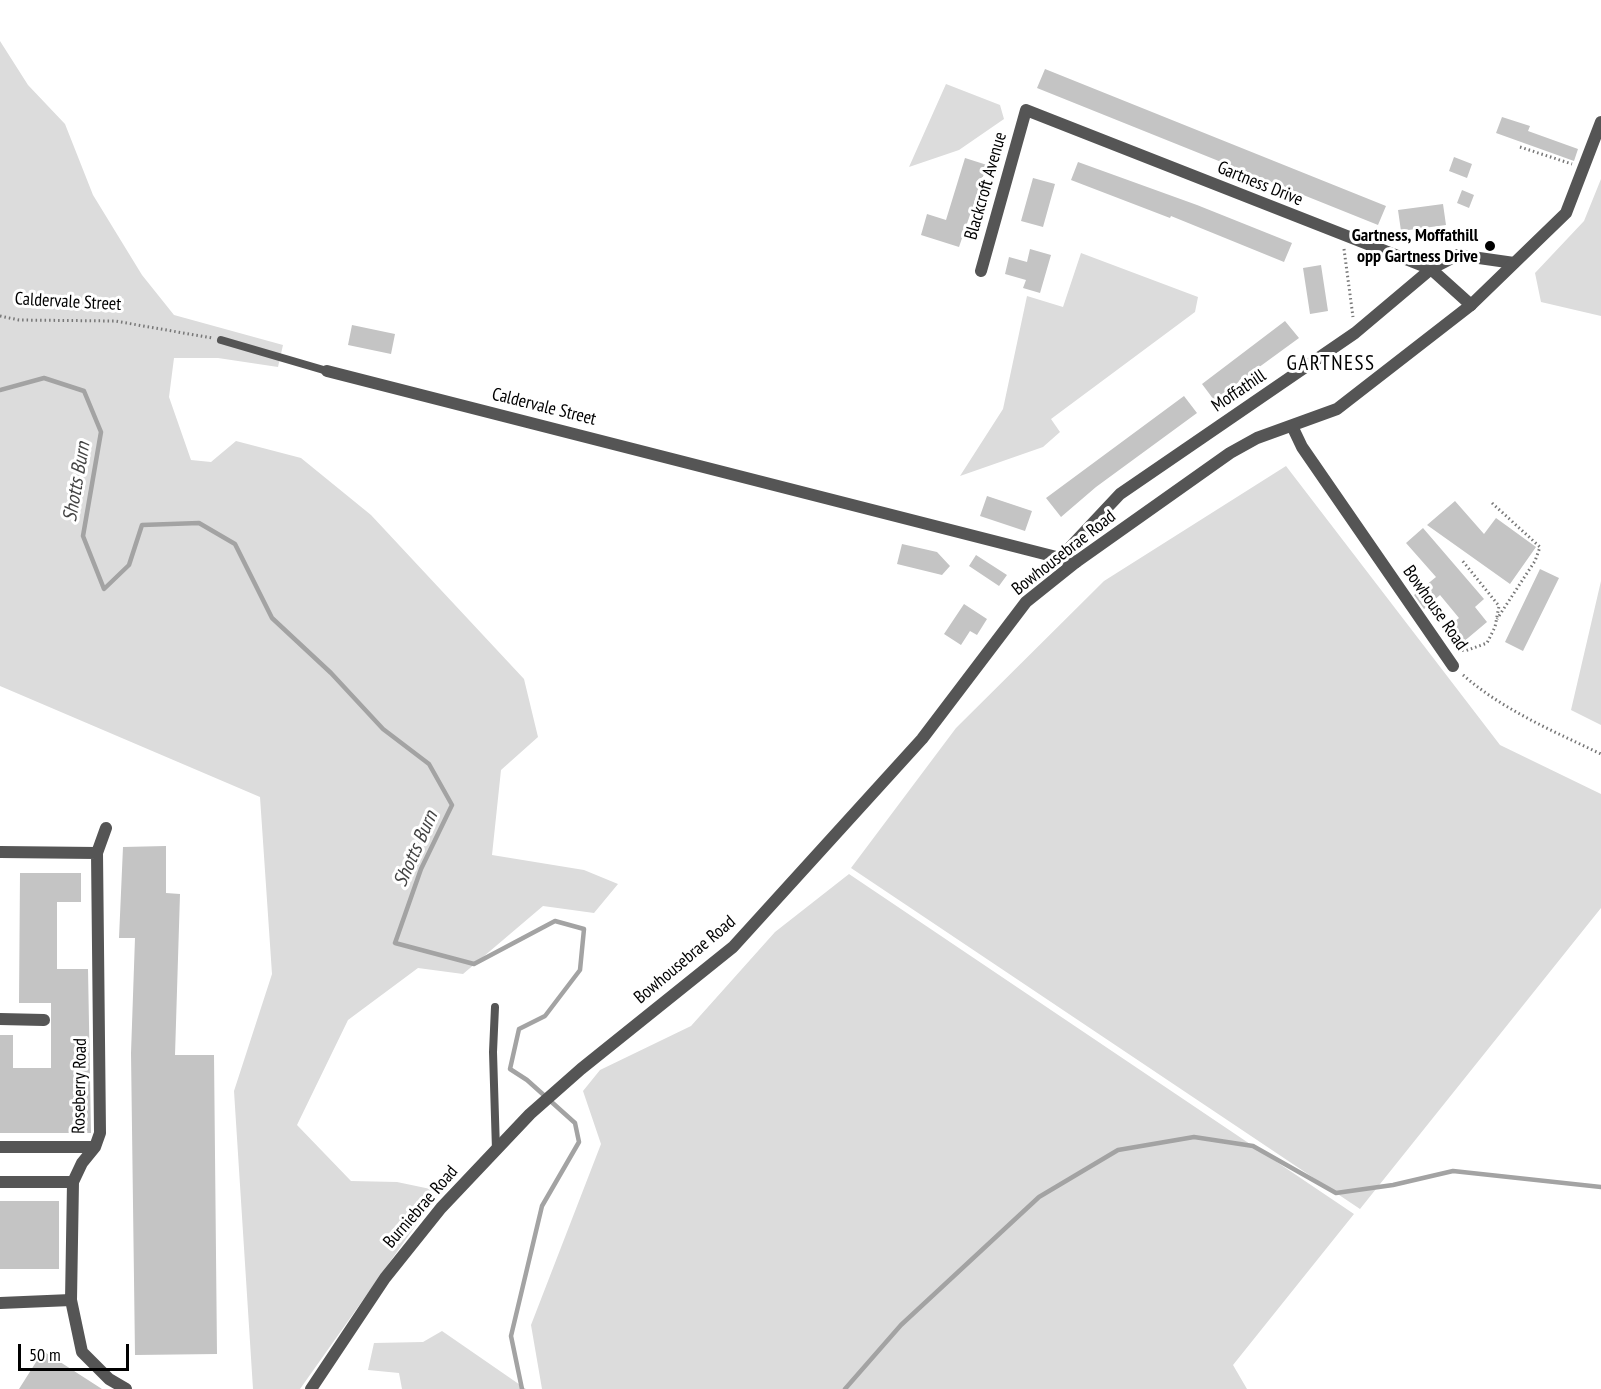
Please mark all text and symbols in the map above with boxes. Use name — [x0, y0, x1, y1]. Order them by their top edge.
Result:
street label: Blackcroft Avenue — [960, 130, 1012, 242]
street label: Gartness Drive — [1214, 157, 1306, 211]
place label: Gartness, Moffathill opp Gartness Drive — [1352, 225, 1478, 268]
marker: Gartness, Moffathill opp Gartness Drive — [1483, 239, 1497, 253]
street label: Caldervale Street — [14, 288, 122, 316]
district label: GARTNESS — [1286, 351, 1376, 377]
street label: Moffathill — [1208, 365, 1270, 417]
street label: Caldervale Street — [490, 384, 598, 430]
water label: Shotts Burn — [58, 440, 96, 524]
street label: Bowhousebrae Road — [1008, 506, 1120, 600]
street label: Bowhouse Road — [1398, 562, 1472, 654]
water label: Shotts Burn — [389, 807, 443, 891]
street label: Bowhousebrae Road — [630, 911, 740, 1009]
street label: Roseberry Road — [68, 1038, 92, 1134]
street label: Burniebrae Road — [379, 1161, 463, 1253]
scale bar — [21, 1332, 132, 1370]
text: 50 m — [29, 1343, 61, 1366]

